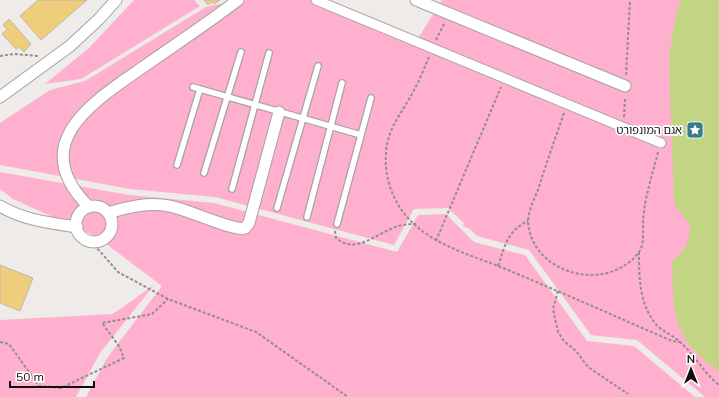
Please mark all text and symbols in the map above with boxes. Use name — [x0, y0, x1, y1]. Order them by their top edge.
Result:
place icon: אגם המונפורט — [685, 120, 705, 140]
place label: אגם המונפורט — [617, 123, 682, 137]
north arrow — [671, 349, 711, 389]
text: N — [687, 352, 695, 366]
scale bar — [10, 363, 94, 389]
text: 50 m — [16, 369, 44, 384]

